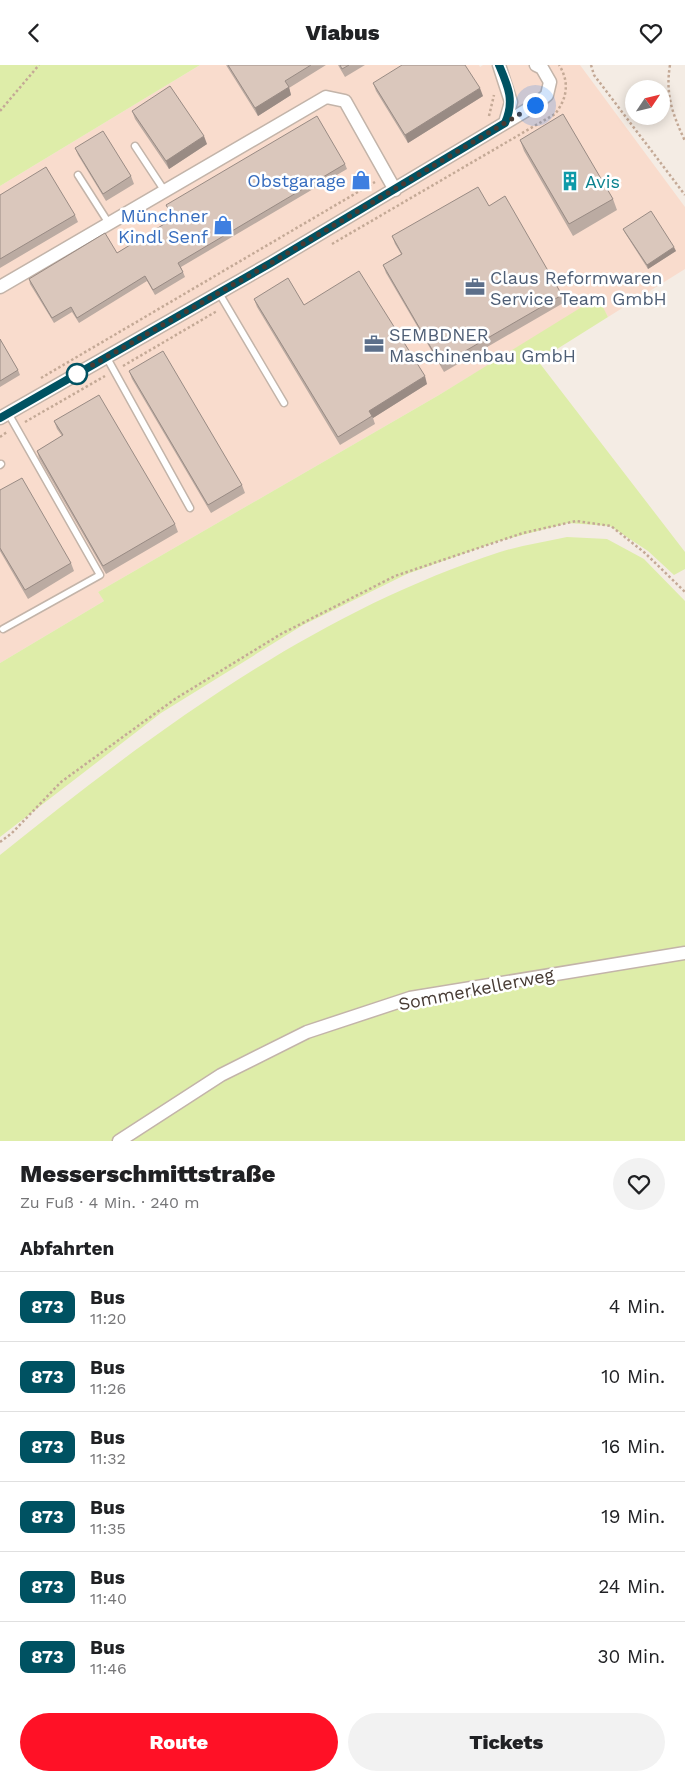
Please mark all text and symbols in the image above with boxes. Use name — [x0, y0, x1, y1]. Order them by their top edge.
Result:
icon: back — [20, 19, 48, 47]
icon: heart — [637, 19, 665, 47]
text: Viabus — [306, 20, 379, 45]
north arrow — [625, 80, 670, 125]
map controls — [625, 80, 670, 125]
your location — [523, 93, 548, 118]
shop icon: Obstgarage — [350, 169, 372, 191]
place label: Obstgarage — [247, 170, 346, 191]
building icon: Avis — [559, 170, 581, 192]
place label: Avis — [585, 171, 620, 192]
place label: Münchner Kindl Senf — [118, 205, 208, 247]
shop icon: Münchner Kindl Senf — [212, 214, 234, 236]
place label: Claus Reformwaren Service Team GmbH — [490, 267, 667, 309]
office icon: Claus Reformwaren Service Team GmbH — [464, 276, 486, 298]
place label: SEMBDNER Maschinenbau GmbH — [389, 324, 576, 366]
office icon: SEMBDNER Maschinenbau GmbH — [363, 333, 385, 355]
unlabelled marker — [66, 363, 88, 385]
street label: Sommerkellerweg — [396, 964, 556, 1014]
button: heart — [613, 1158, 665, 1210]
text: Messerschmittstraße — [20, 1160, 275, 1188]
text: Zu Fuß · 4 Min. · 240 m — [20, 1193, 200, 1212]
text: Abfahrten — [20, 1237, 114, 1260]
text: Bus — [90, 1286, 125, 1309]
text: 4 Min. — [609, 1295, 665, 1318]
text: 873 — [31, 1296, 64, 1317]
text: 11:20 — [90, 1309, 127, 1328]
text: Bus — [90, 1356, 125, 1379]
text: 10 Min. — [601, 1365, 665, 1388]
text: 873 — [31, 1366, 64, 1387]
text: 11:26 — [90, 1379, 126, 1398]
text: Bus — [90, 1426, 125, 1449]
text: 16 Min. — [601, 1435, 665, 1458]
text: 873 — [31, 1436, 64, 1457]
text: 11:32 — [90, 1449, 126, 1468]
text: Bus — [90, 1496, 125, 1519]
text: 19 Min. — [601, 1505, 665, 1528]
text: 873 — [31, 1506, 64, 1527]
text: 11:35 — [90, 1519, 126, 1538]
text: Bus — [90, 1566, 125, 1589]
text: 24 Min. — [598, 1575, 665, 1598]
text: 873 — [31, 1576, 64, 1597]
text: 11:40 — [90, 1589, 127, 1608]
text: Bus — [90, 1636, 125, 1659]
text: 30 Min. — [598, 1645, 665, 1668]
text: 873 — [31, 1646, 64, 1667]
text: 11:46 — [90, 1659, 127, 1678]
button: Route — [20, 1713, 338, 1771]
button: Tickets — [348, 1713, 665, 1771]

